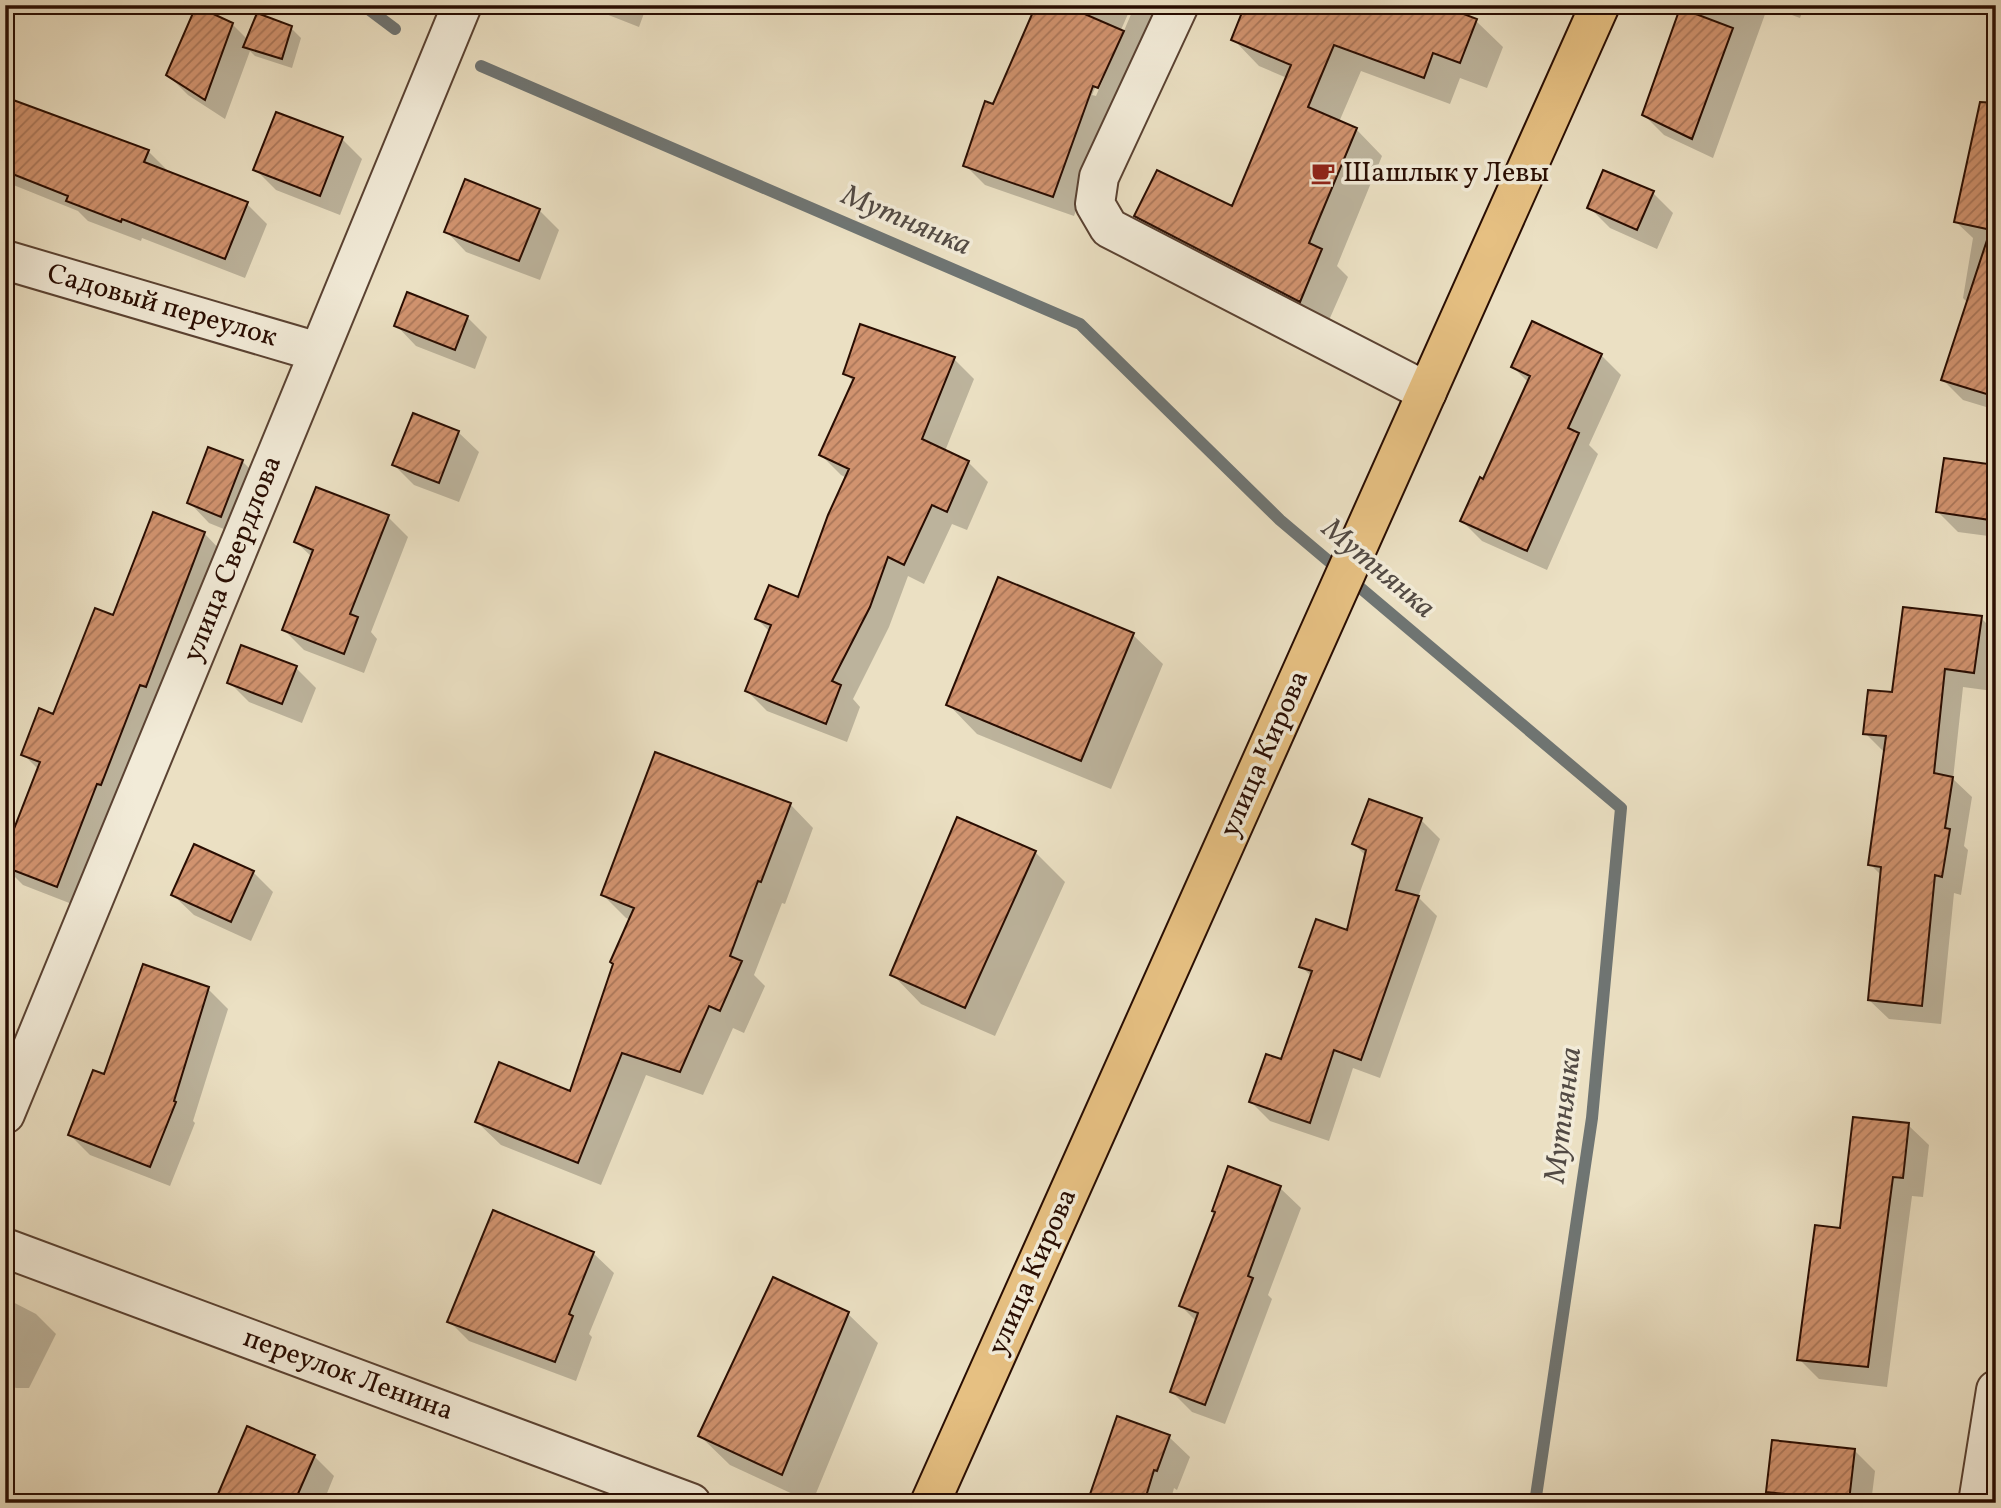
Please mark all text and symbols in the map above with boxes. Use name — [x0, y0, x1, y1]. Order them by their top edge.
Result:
place label: Шашлык у Левы — [1343, 154, 1549, 193]
cafe icon: Шашлык у Левы — [1309, 159, 1337, 187]
water label: Мутнянка — [834, 175, 977, 267]
street label: Садовый переулок — [42, 255, 282, 358]
street label: улица Свердлова — [174, 450, 292, 668]
water label: Мутнянка — [1311, 508, 1444, 629]
street label: улица Кирова — [1211, 664, 1319, 844]
water label: Мутнянка — [1535, 1045, 1593, 1186]
street label: улица Кирова — [979, 1182, 1087, 1362]
street label: переулок Ленина — [238, 1319, 458, 1431]

